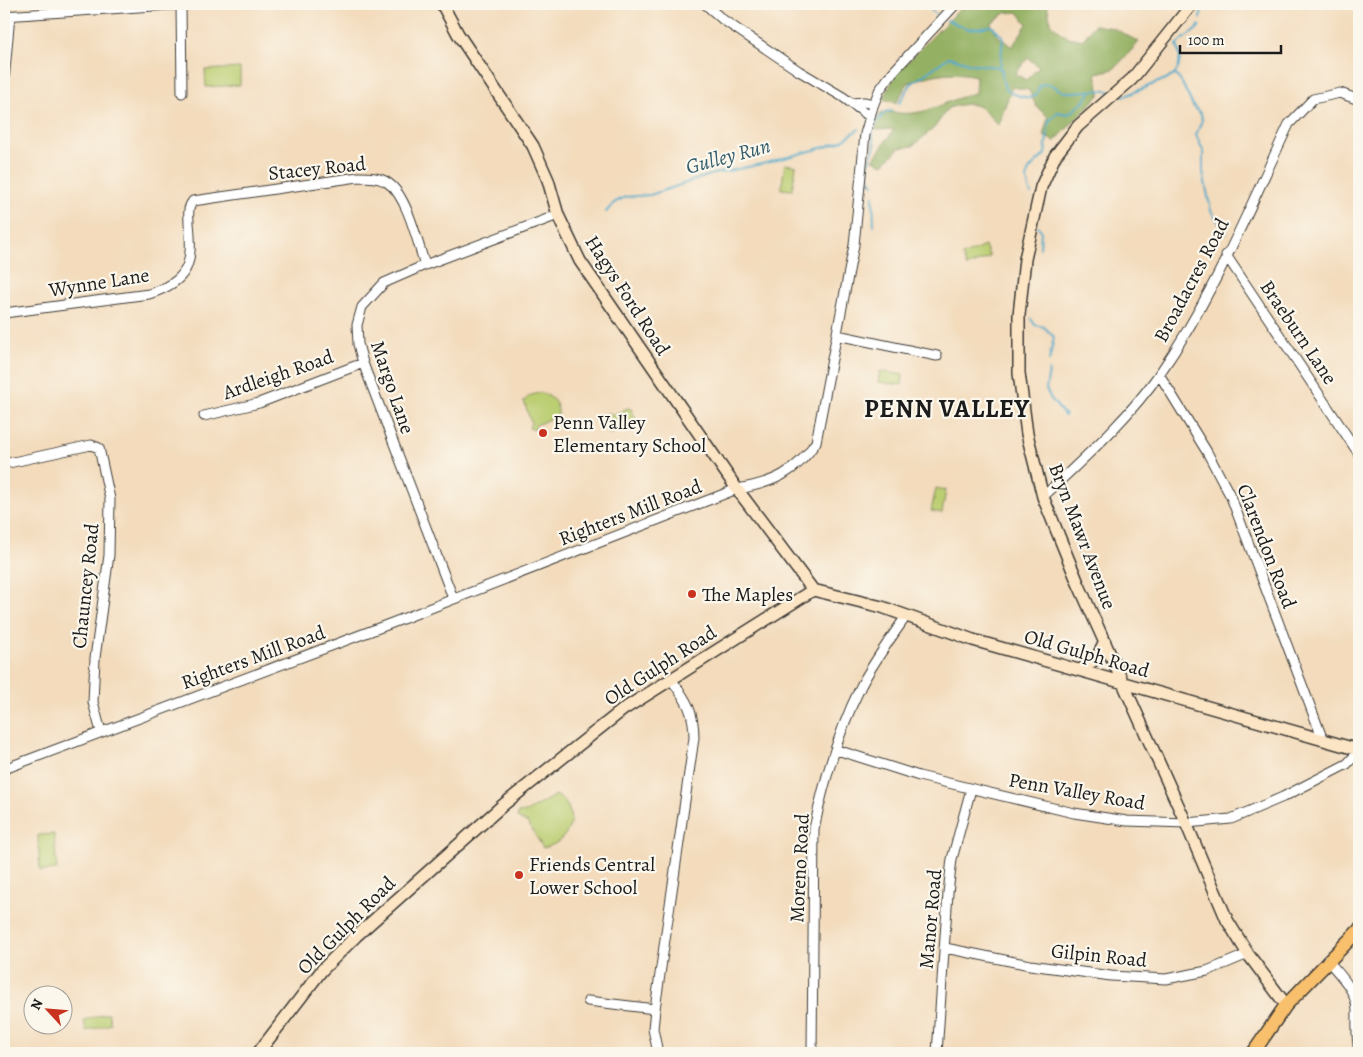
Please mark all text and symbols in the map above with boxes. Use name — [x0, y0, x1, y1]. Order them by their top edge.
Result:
scale bar — [1180, 22, 1282, 54]
text: 100 m — [1188, 30, 1225, 50]
water label: Gulley Run — [683, 131, 773, 181]
street label: Stacey Road — [267, 150, 368, 187]
street label: Broadacres Road — [1147, 213, 1236, 347]
street label: Hagys Ford Road — [579, 230, 677, 361]
street label: Wynne Lane — [46, 261, 151, 304]
street label: Braeburn Lane — [1254, 275, 1343, 390]
street label: Margo Lane — [364, 337, 421, 437]
street label: Ardleigh Road — [218, 343, 337, 406]
district label: PENN VALLEY — [864, 392, 1030, 426]
place label: Penn Valley Elementary School — [553, 409, 706, 459]
marker: Penn Valley Elementary School — [537, 427, 549, 439]
street label: Bryn Mawr Avenue — [1042, 459, 1123, 613]
street label: Righters Mill Road — [555, 473, 706, 552]
street label: Clarendon Road — [1230, 480, 1303, 613]
street label: Chauncey Road — [65, 522, 106, 650]
place label: The Maples — [702, 581, 793, 608]
marker: The Maples — [686, 588, 698, 600]
street label: Righters Mill Road — [177, 619, 329, 696]
street label: Old Gulph Road — [599, 619, 722, 712]
street label: Old Gulph Road — [1021, 623, 1153, 684]
street label: Penn Valley Road — [1007, 766, 1148, 817]
street label: Moreno Road — [783, 812, 816, 923]
place label: Friends Central Lower School — [529, 851, 655, 901]
street label: Manor Road — [913, 868, 948, 970]
marker: Friends Central Lower School — [513, 869, 525, 881]
street label: Old Gulph Road — [291, 870, 402, 980]
street label: Gilpin Road — [1050, 937, 1148, 974]
north arrow — [22, 984, 72, 1034]
text: N — [26, 996, 48, 1013]

